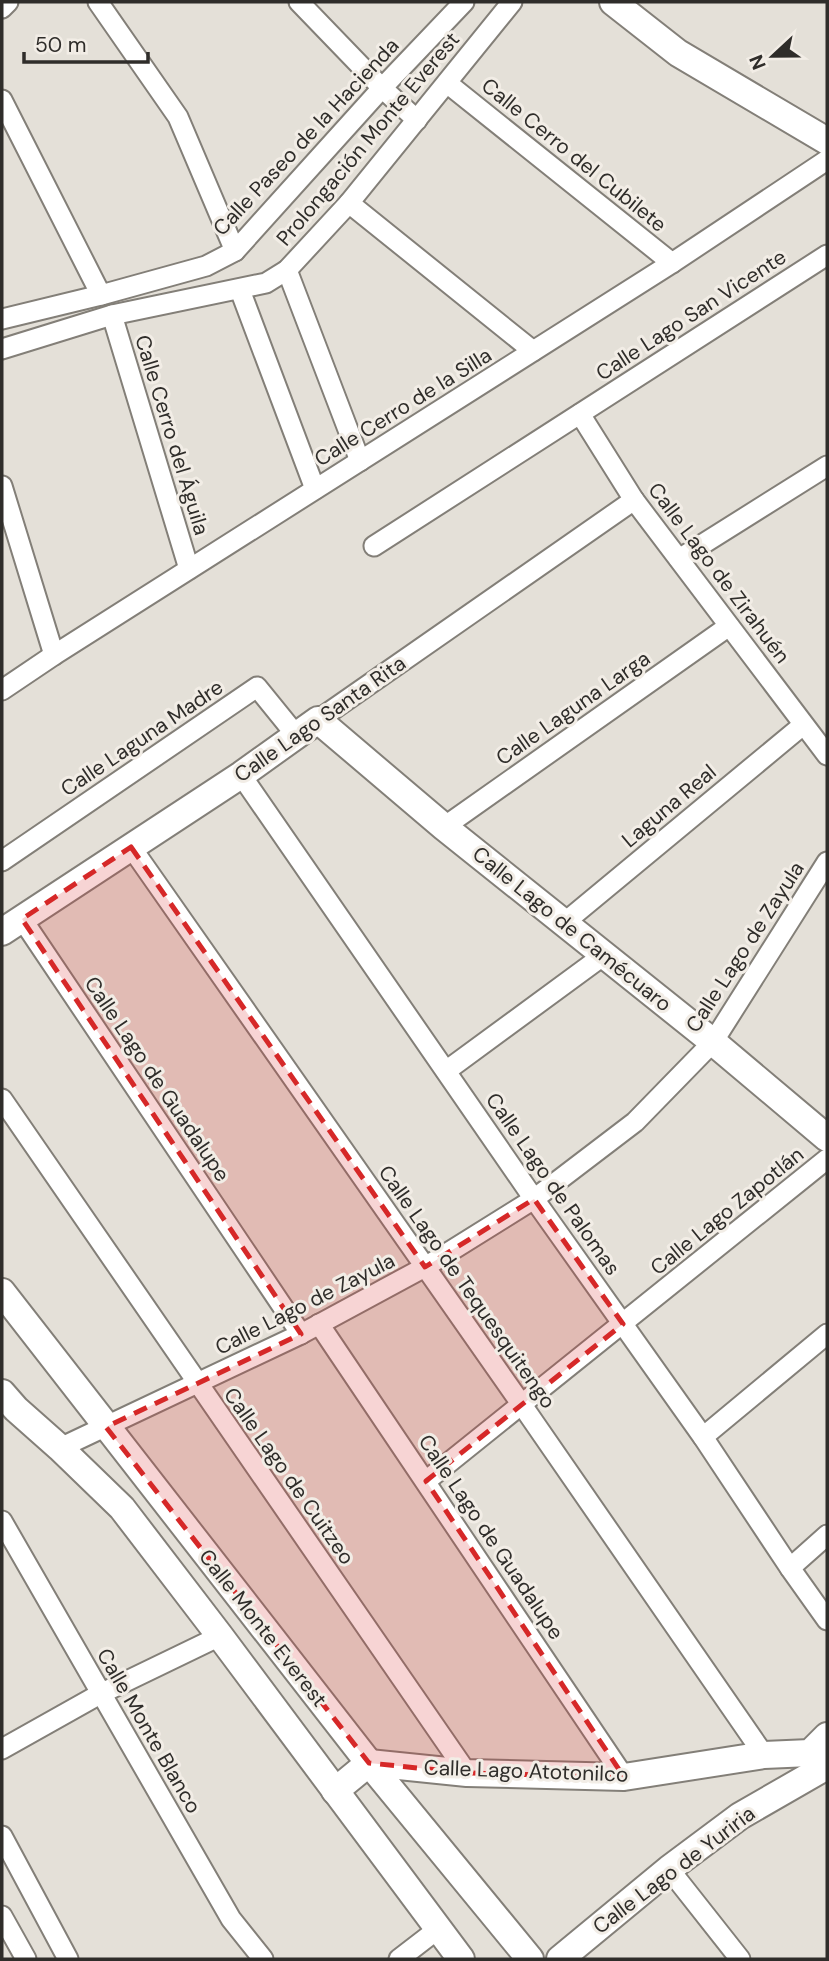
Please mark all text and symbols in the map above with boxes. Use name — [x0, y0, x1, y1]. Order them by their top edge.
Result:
scale bar — [24, 21, 149, 65]
north arrow — [738, 21, 808, 91]
street label: Prolongación Monte Everest — [270, 26, 466, 252]
text: 50 m — [35, 31, 86, 59]
street label: Calle Paseo de la Hacienda — [207, 32, 405, 242]
text: N — [744, 51, 772, 73]
street label: Calle Cerro del Cubilete — [476, 72, 672, 238]
street label: Calle Lago San Vicente — [591, 243, 792, 387]
street label: Calle Cerro del Águila — [128, 332, 216, 538]
street label: Calle Cerro de la Silla — [309, 341, 497, 473]
street label: Calle Lago de Zirahuén — [642, 477, 796, 669]
street label: Calle Laguna Larga — [490, 644, 656, 772]
street label: Calle Lago Santa Rita — [229, 649, 411, 789]
street label: Calle Laguna Madre — [55, 673, 229, 803]
street label: Laguna Real — [616, 758, 722, 854]
street label: Calle Lago de Camécuaro — [467, 840, 677, 1018]
street label: Calle Lago de Zayula — [679, 856, 811, 1038]
street label: Calle Lago de Guadalupe — [78, 971, 236, 1187]
street label: Calle Lago de Palomas — [479, 1087, 627, 1281]
street label: Calle Lago Zapotlán — [645, 1140, 809, 1282]
street label: Calle Lago de Tequesquitengo — [372, 1160, 562, 1414]
street label: Calle Lago de Zayula — [210, 1247, 400, 1361]
street label: Calle Lago de Cuitzeo — [217, 1382, 361, 1570]
street label: Calle Lago de Guadalupe — [412, 1429, 570, 1645]
street label: Calle Monte Everest — [193, 1543, 333, 1713]
street label: Calle Monte Blanco — [90, 1643, 208, 1819]
street label: Calle Lago Atotonilco — [423, 1753, 629, 1789]
street label: Calle Lago de Yuriria — [587, 1800, 761, 1940]

